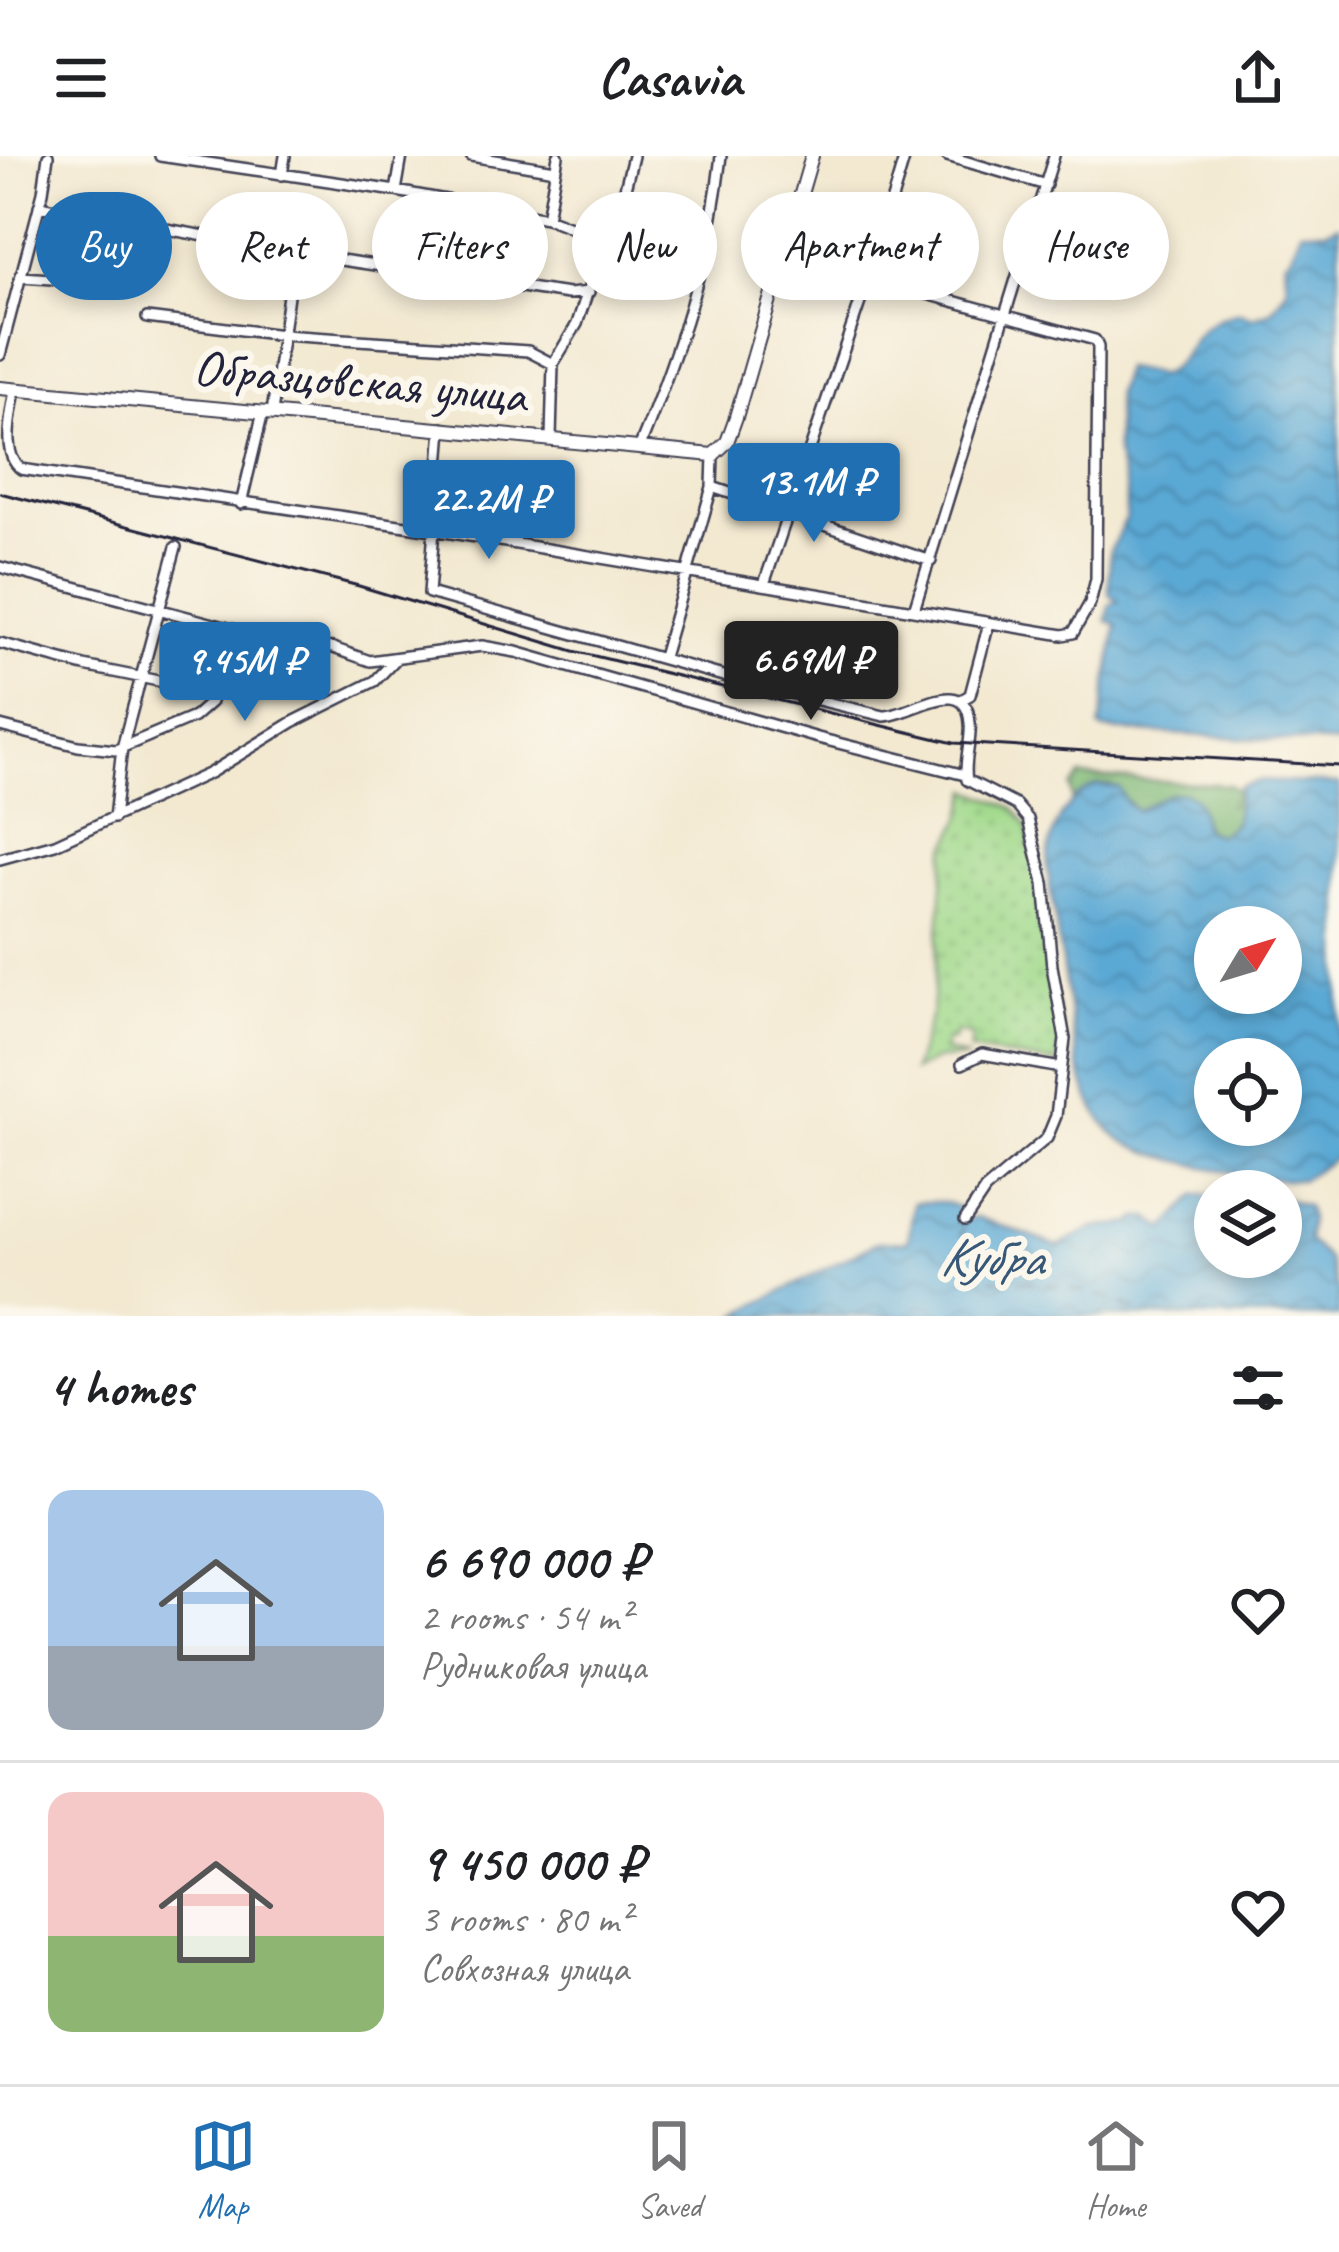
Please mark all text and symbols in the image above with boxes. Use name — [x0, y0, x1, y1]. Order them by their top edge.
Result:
text: Casavia — [598, 44, 741, 112]
icon: menu — [48, 45, 114, 111]
icon: share — [1225, 45, 1291, 111]
chip: Buy — [36, 192, 172, 300]
chip: Rent — [196, 192, 348, 300]
chip: Filters — [372, 192, 548, 300]
chip: New — [572, 192, 717, 300]
chip: Apartment — [741, 192, 979, 300]
chip: House — [1003, 192, 1169, 300]
street label: Образцовская улица — [191, 335, 533, 428]
pin: 13.1M ₽ — [703, 443, 925, 545]
text: 13.1M ₽ — [755, 457, 873, 506]
pin: 22.2M ₽ — [378, 460, 600, 562]
text: 22.2M ₽ — [430, 474, 548, 523]
pin: 6.69M ₽ — [700, 621, 922, 723]
pin: 9.45M ₽ — [134, 622, 356, 724]
text: 6.69M ₽ — [751, 635, 871, 684]
text: 9.45M ₽ — [186, 636, 304, 685]
north arrow — [1194, 906, 1302, 1014]
map controls — [1194, 906, 1302, 1278]
button: locate — [1194, 1038, 1302, 1146]
button: layers — [1194, 1170, 1302, 1278]
water label: Кубра — [939, 1222, 1047, 1292]
icon: filters — [1225, 1355, 1291, 1421]
text: 4 homes — [48, 1356, 192, 1420]
text: 6 690 000 ₽ — [420, 1529, 646, 1593]
icon: home — [144, 1538, 288, 1682]
icon: heart — [1225, 1577, 1291, 1643]
text: 2 rooms · 54 m² — [420, 1593, 631, 1642]
text: Рудниковая улица — [420, 1642, 646, 1691]
text: 9 450 000 ₽ — [420, 1831, 643, 1895]
icon: home — [144, 1840, 288, 1984]
icon: heart — [1225, 1879, 1291, 1945]
text: 3 rooms · 80 m² — [420, 1895, 631, 1944]
text: Совхозная улица — [420, 1944, 629, 1993]
tab: Map — [190, 2113, 256, 2227]
tab: Saved — [636, 2113, 702, 2227]
tab: Home — [1083, 2113, 1149, 2227]

